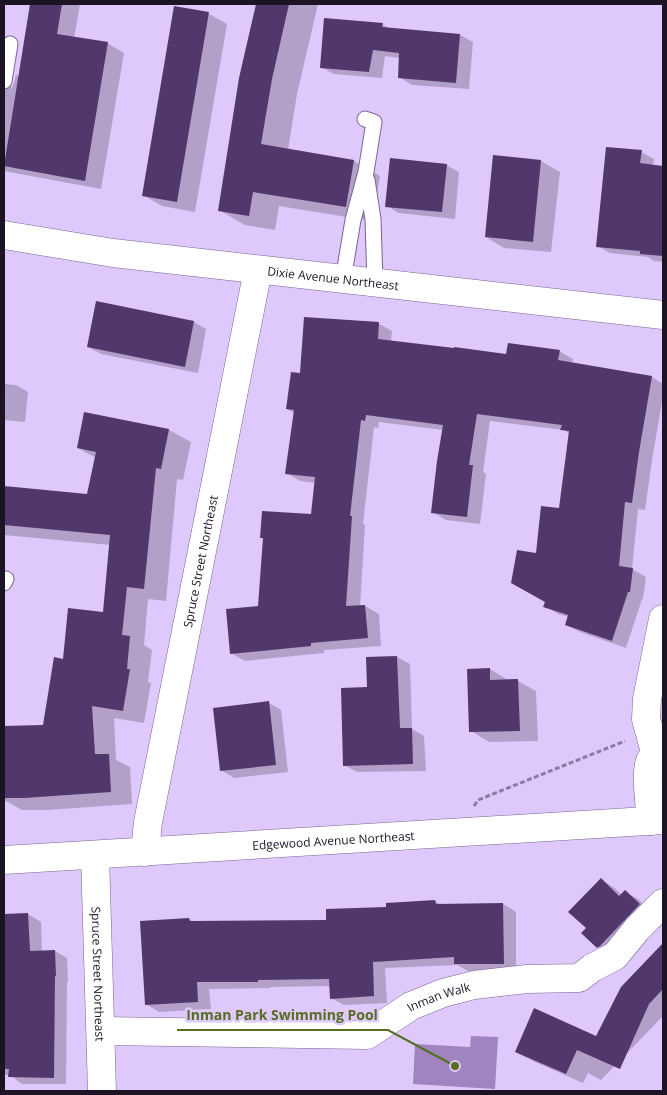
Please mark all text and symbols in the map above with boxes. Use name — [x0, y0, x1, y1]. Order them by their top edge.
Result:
street label: Dixie Avenue Northeast — [267, 262, 400, 294]
street label: Spruce Street Northeast — [178, 494, 221, 629]
street label: Edgewood Avenue Northeast — [252, 827, 415, 853]
street label: Spruce Street Northeast — [88, 906, 109, 1042]
street label: Inman Walk — [403, 978, 473, 1015]
callout: Inman Park Swimming Pool — [177, 1001, 388, 1030]
text: Inman Park Swimming Pool — [186, 1005, 378, 1024]

